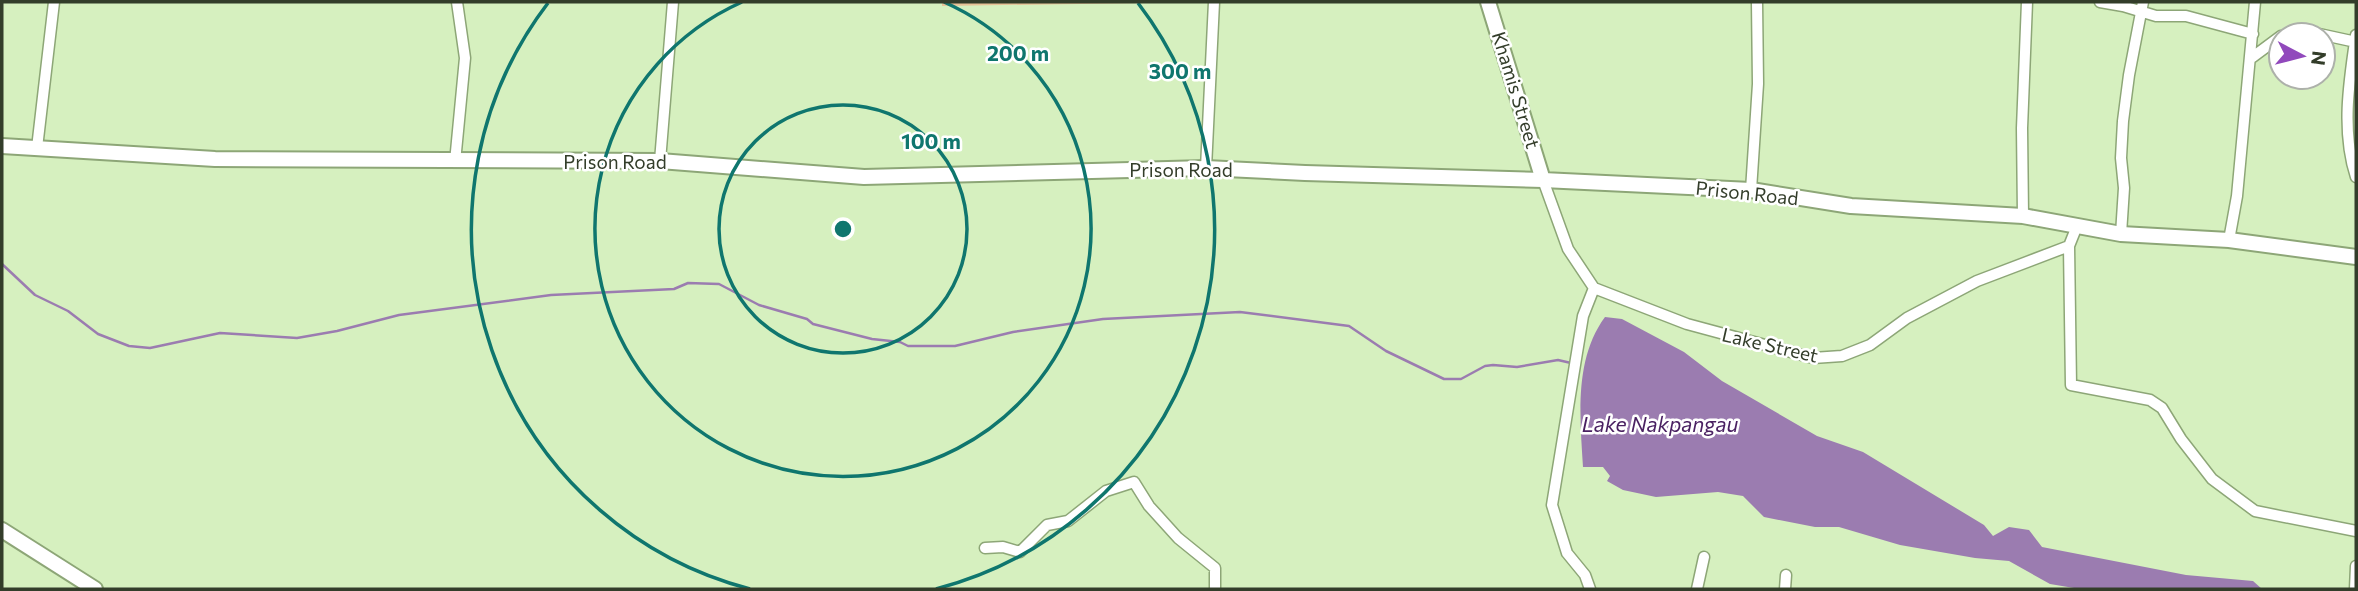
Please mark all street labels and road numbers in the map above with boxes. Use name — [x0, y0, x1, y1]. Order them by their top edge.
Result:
street label: Khamis Street — [1488, 29, 1545, 151]
street label: Prison Road — [563, 150, 667, 173]
street label: Prison Road — [1129, 158, 1233, 181]
street label: Prison Road — [1694, 176, 1800, 209]
street label: Lake Street — [1720, 322, 1821, 367]

